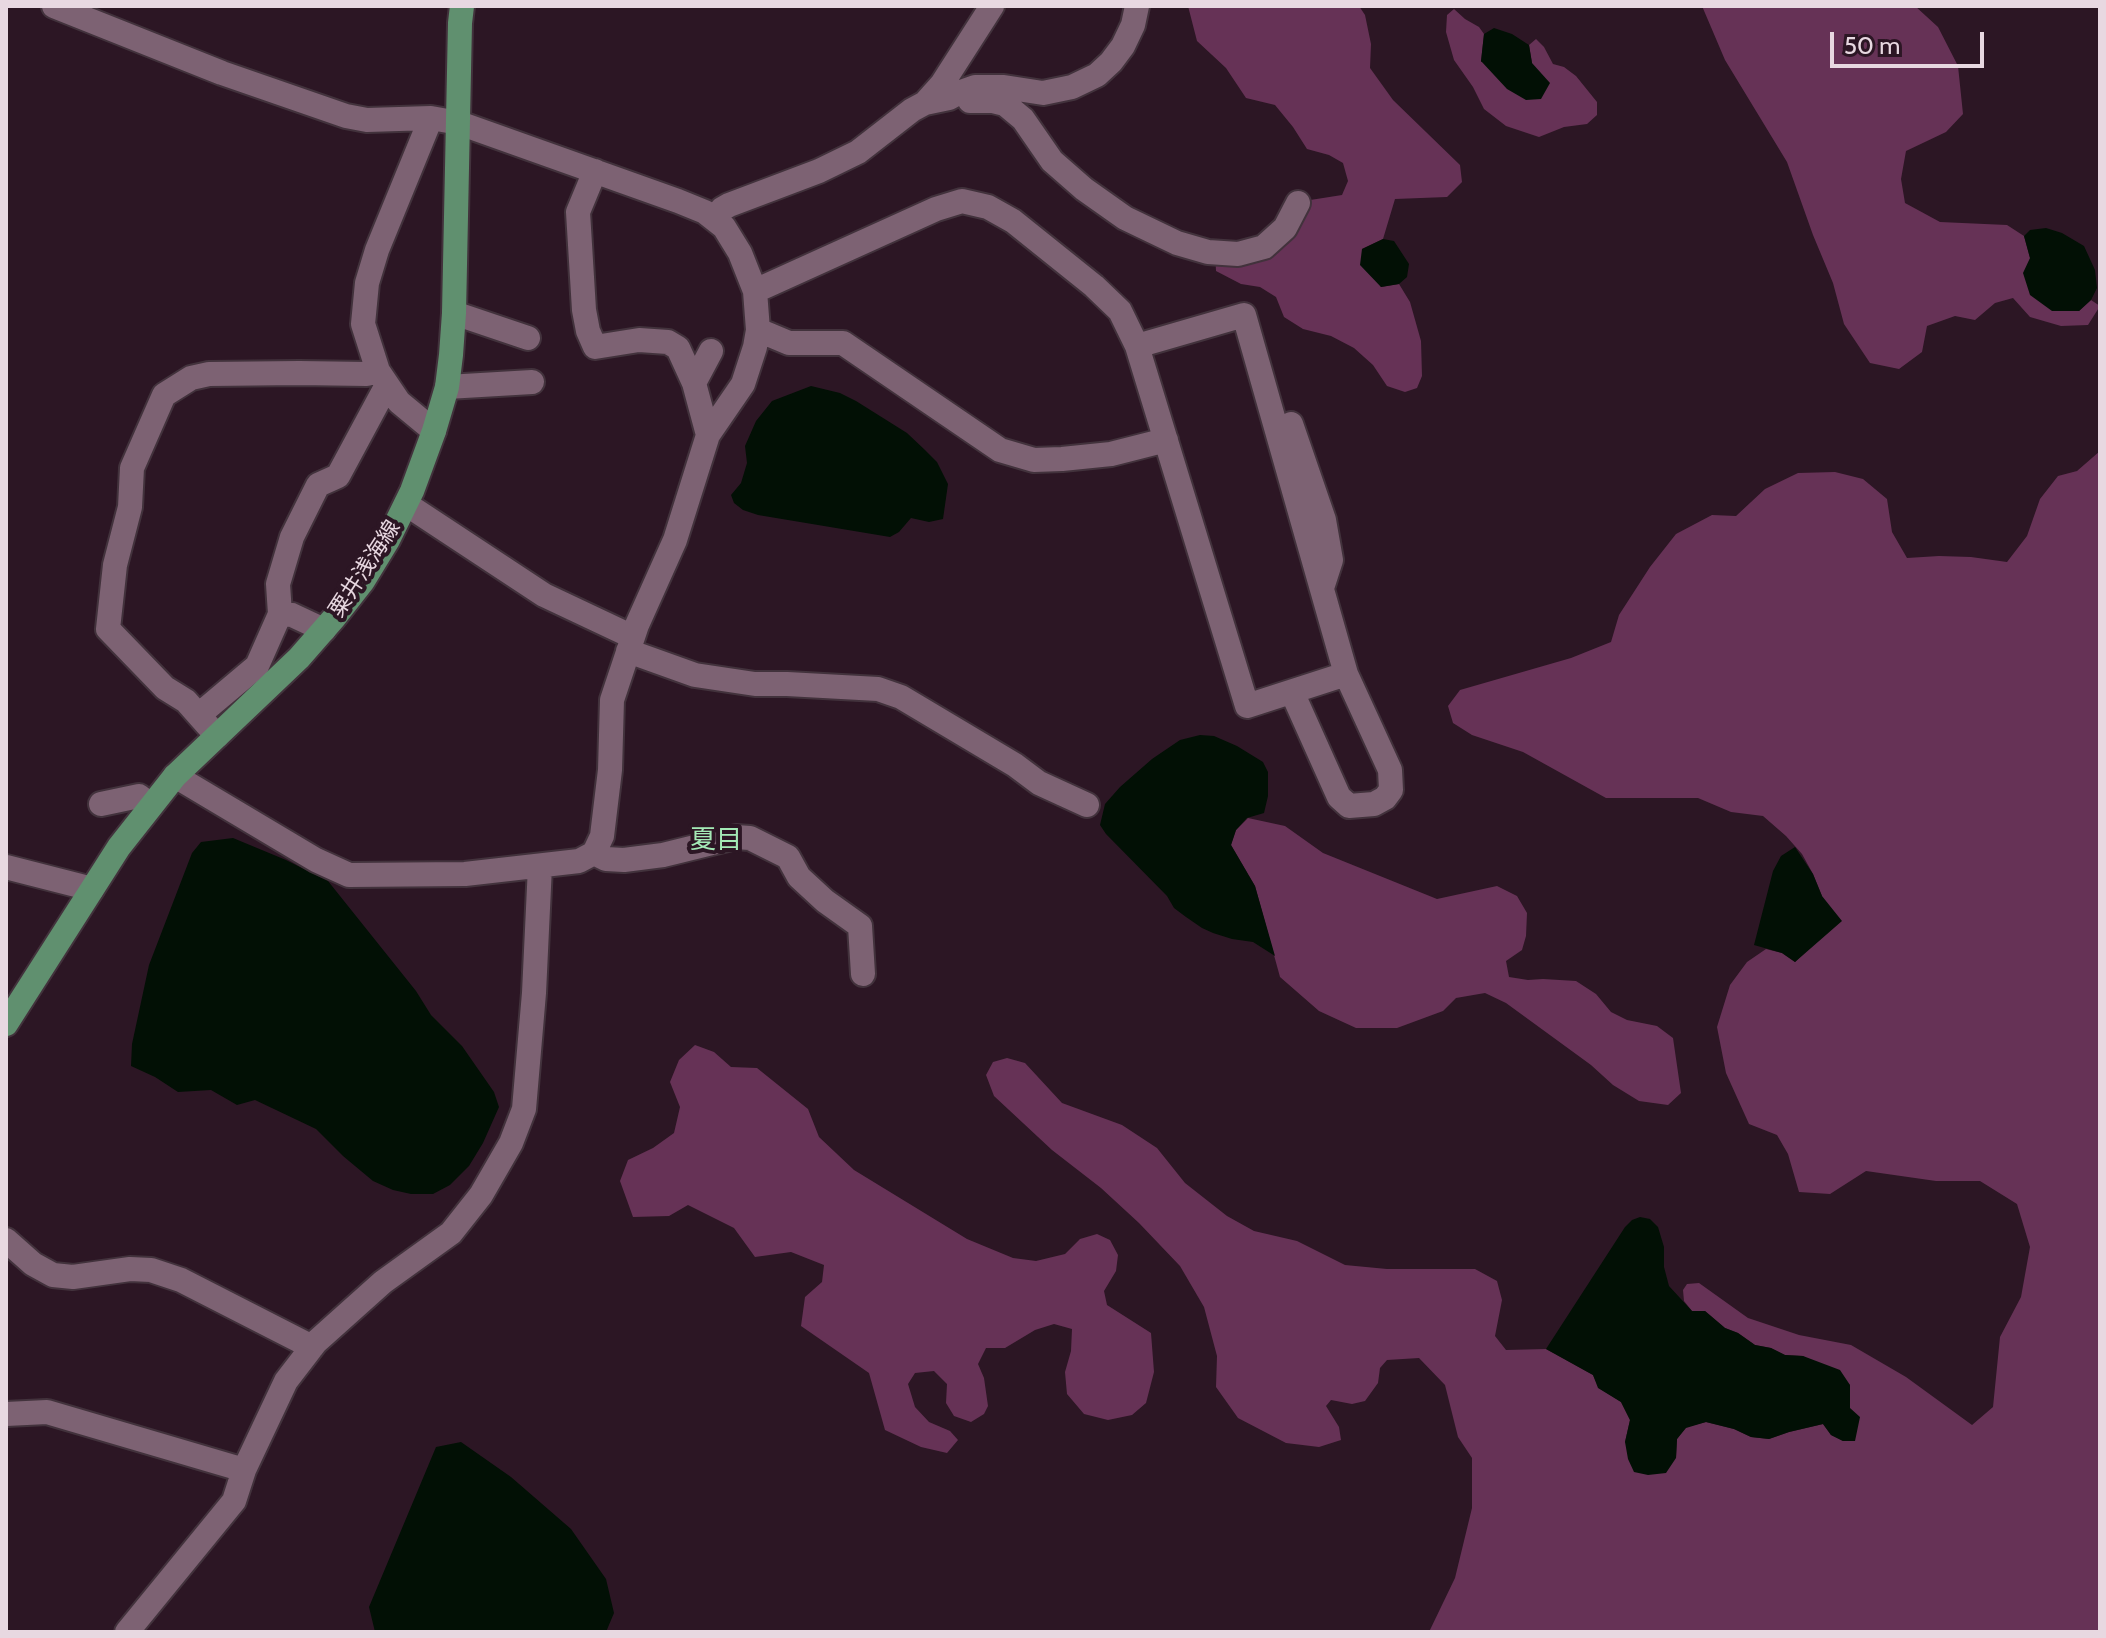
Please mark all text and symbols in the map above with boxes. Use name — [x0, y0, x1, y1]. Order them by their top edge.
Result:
scale bar — [1834, 16, 1988, 66]
text: 50 m — [1844, 31, 1900, 60]
street label: 粟井浅海線 — [324, 516, 406, 622]
district label: 夏目 — [690, 824, 742, 856]

